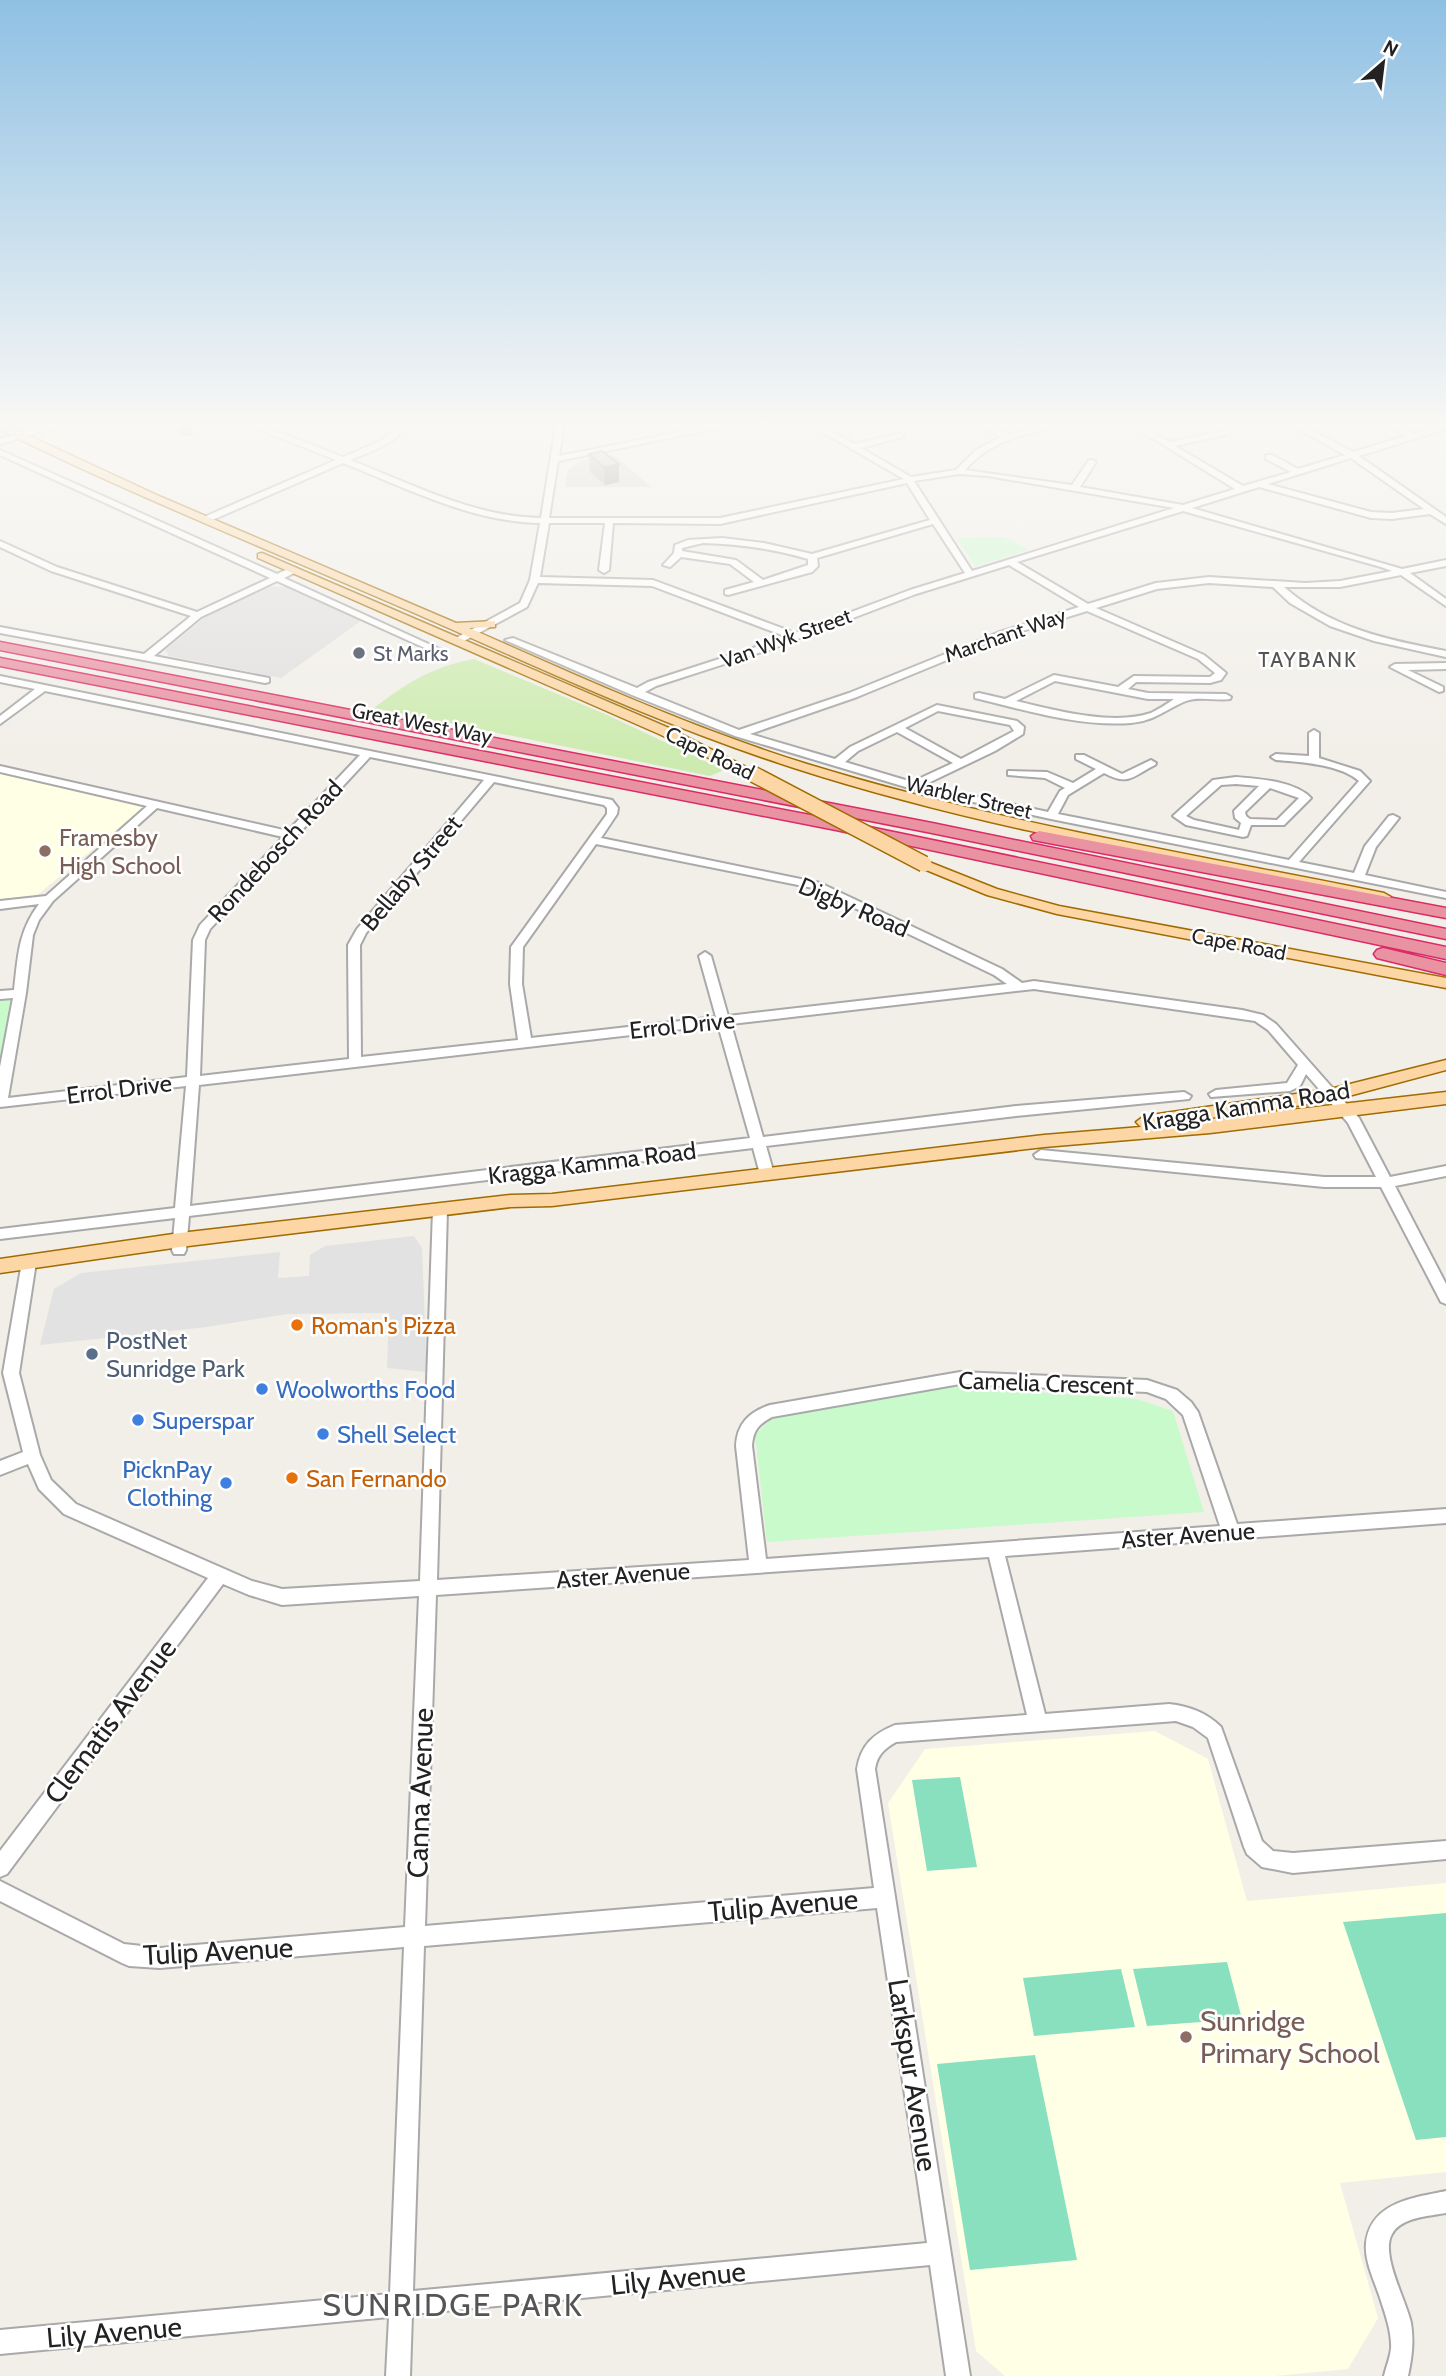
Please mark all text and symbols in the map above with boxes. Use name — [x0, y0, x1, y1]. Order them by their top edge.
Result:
north arrow — [1348, 28, 1418, 98]
text: N — [1379, 35, 1402, 62]
street label: Marchant Way — [941, 602, 1069, 667]
street label: Van Wyk Street — [717, 603, 855, 673]
place label: St Marks — [373, 641, 449, 666]
marker: St Marks — [351, 645, 367, 661]
district label: TAYBANK — [1258, 647, 1358, 672]
street label: Great West Way — [350, 697, 495, 749]
street label: Cape Road — [661, 721, 759, 785]
street label: Warbler Street — [904, 770, 1034, 824]
street label: Rondebosch Road — [202, 774, 348, 928]
street label: Bellaby Street — [354, 809, 468, 937]
place label: Framesby High School — [59, 823, 181, 880]
marker: Framesby High School — [37, 843, 53, 859]
street label: Digby Road — [795, 871, 913, 943]
street label: Cape Road — [1190, 923, 1288, 965]
street label: Errol Drive — [628, 1005, 736, 1045]
street label: Errol Drive — [65, 1068, 173, 1110]
street label: Kragga Kamma Road — [1140, 1075, 1352, 1137]
street label: Kragga Kamma Road — [486, 1136, 698, 1190]
place label: Roman's Pizza — [311, 1311, 456, 1340]
marker: Roman's Pizza — [289, 1317, 305, 1333]
place label: PostNet Sunridge Park — [106, 1326, 245, 1383]
marker: PostNet Sunridge Park — [84, 1346, 100, 1362]
street label: Camelia Crescent — [958, 1365, 1134, 1401]
place label: Woolworths Food — [276, 1375, 455, 1404]
marker: Woolworths Food — [254, 1381, 270, 1397]
place label: Superspar — [152, 1406, 255, 1435]
marker: Superspar — [130, 1412, 146, 1428]
place label: Shell Select — [337, 1420, 456, 1449]
marker: Shell Select — [315, 1426, 331, 1442]
place label: PicknPay Clothing — [122, 1455, 213, 1512]
place label: San Fernando — [306, 1464, 447, 1493]
marker: San Fernando — [284, 1470, 300, 1486]
marker: PicknPay Clothing — [218, 1475, 234, 1491]
street label: Aster Avenue — [1120, 1516, 1256, 1554]
street label: Aster Avenue — [555, 1556, 691, 1594]
street label: Clematis Avenue — [37, 1632, 183, 1810]
street label: Canna Avenue — [400, 1707, 440, 1879]
street label: Tulip Avenue — [707, 1882, 859, 1928]
street label: Tulip Avenue — [142, 1930, 294, 1972]
street label: Larkspur Avenue — [881, 1976, 945, 2174]
place label: Sunridge Primary School — [1200, 2004, 1380, 2070]
marker: Sunridge Primary School — [1178, 2029, 1194, 2045]
street label: Lily Avenue — [609, 2254, 747, 2302]
district label: SUNRIDGE PARK — [322, 2285, 584, 2324]
street label: Lily Avenue — [45, 2309, 183, 2355]

